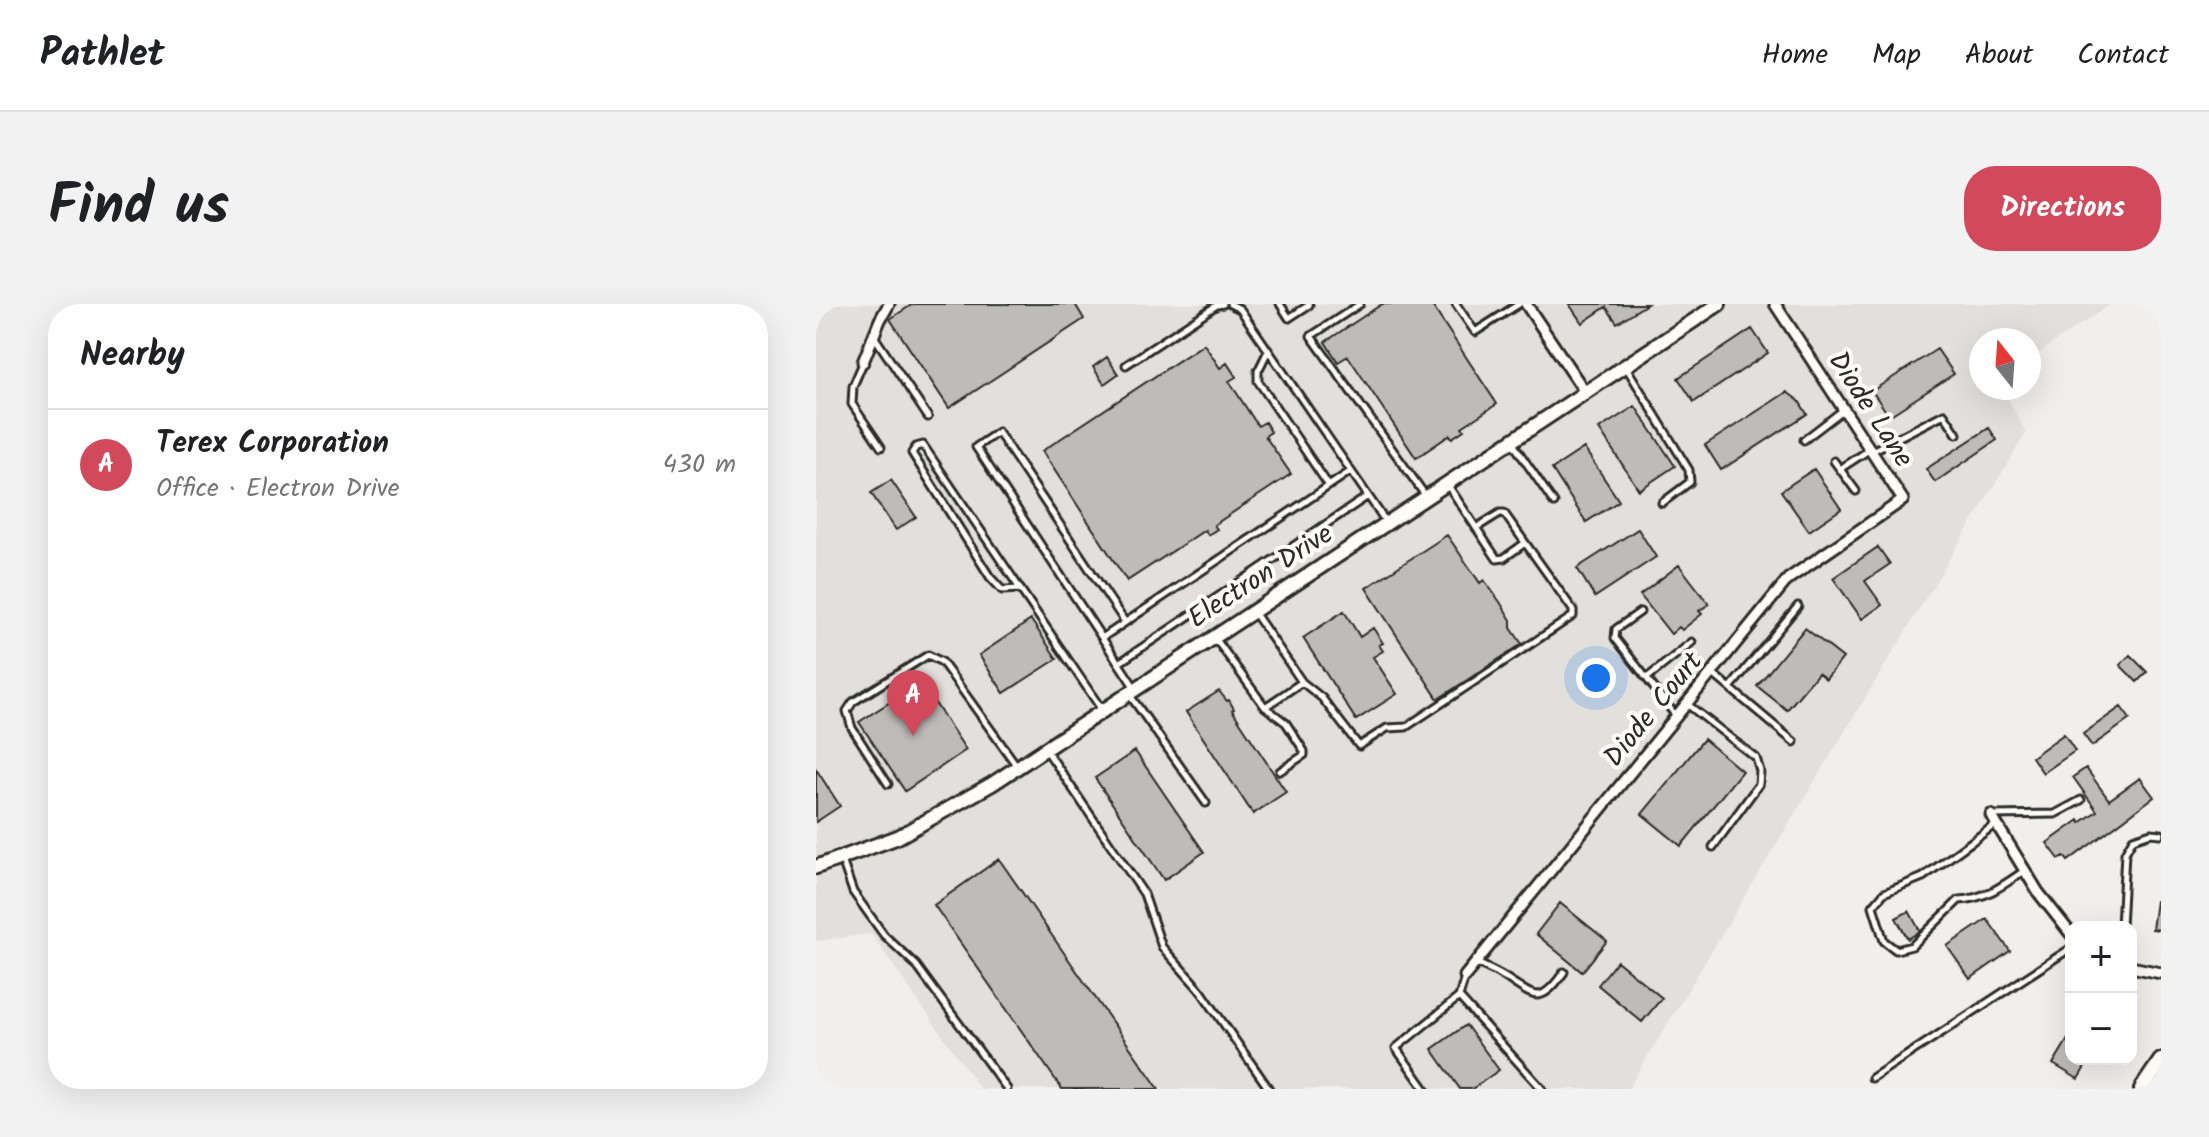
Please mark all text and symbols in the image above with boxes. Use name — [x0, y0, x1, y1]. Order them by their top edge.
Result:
text: Pathlet — [40, 25, 165, 85]
text: Home — [1762, 33, 1828, 78]
text: Map — [1872, 33, 1921, 78]
text: About — [1965, 33, 2033, 78]
text: Contact — [2077, 33, 2169, 78]
text: Find us — [48, 163, 229, 253]
button: Directions — [1964, 166, 2161, 251]
north arrow — [1969, 328, 2041, 400]
text: Nearby — [80, 329, 185, 383]
street label: Diode Lane — [1815, 343, 1925, 478]
text: Terex Corporation — [156, 420, 389, 468]
text: A — [98, 444, 114, 486]
text: 430 m — [663, 444, 736, 486]
text: Office · Electron Drive — [156, 468, 400, 510]
street label: Electron Drive — [1179, 513, 1343, 641]
street label: Diode Court — [1593, 641, 1716, 778]
your location — [1576, 658, 1616, 698]
pin: A — [887, 670, 939, 736]
map controls — [2065, 921, 2137, 1065]
button: + — [2065, 921, 2137, 993]
button: − — [2065, 993, 2137, 1065]

